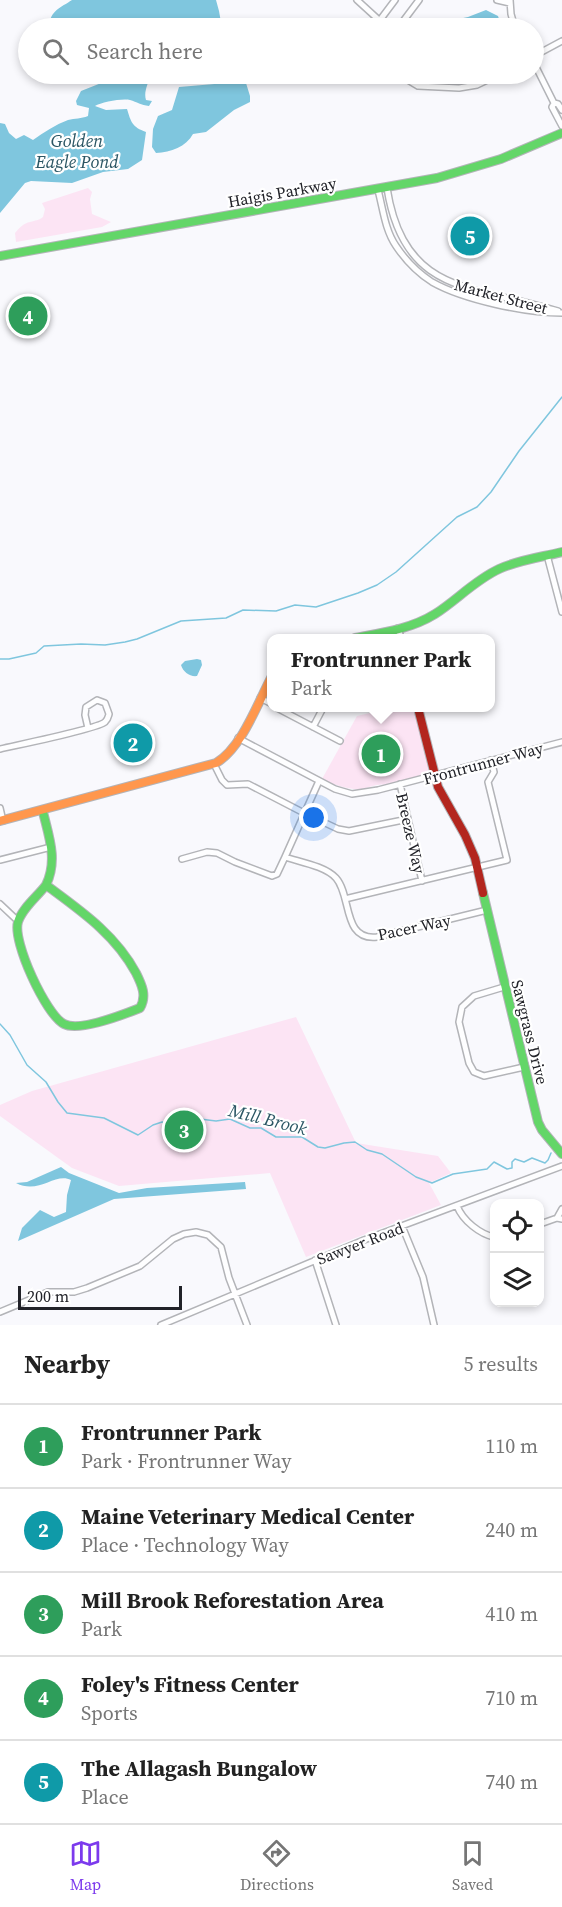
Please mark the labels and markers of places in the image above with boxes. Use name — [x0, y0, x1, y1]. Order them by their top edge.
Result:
pin: 5 — [450, 214, 490, 258]
pin: 4 — [9, 294, 48, 338]
pin: 2 — [114, 720, 152, 766]
pin: 1 — [362, 732, 400, 777]
pin: 3 — [164, 1108, 204, 1152]

